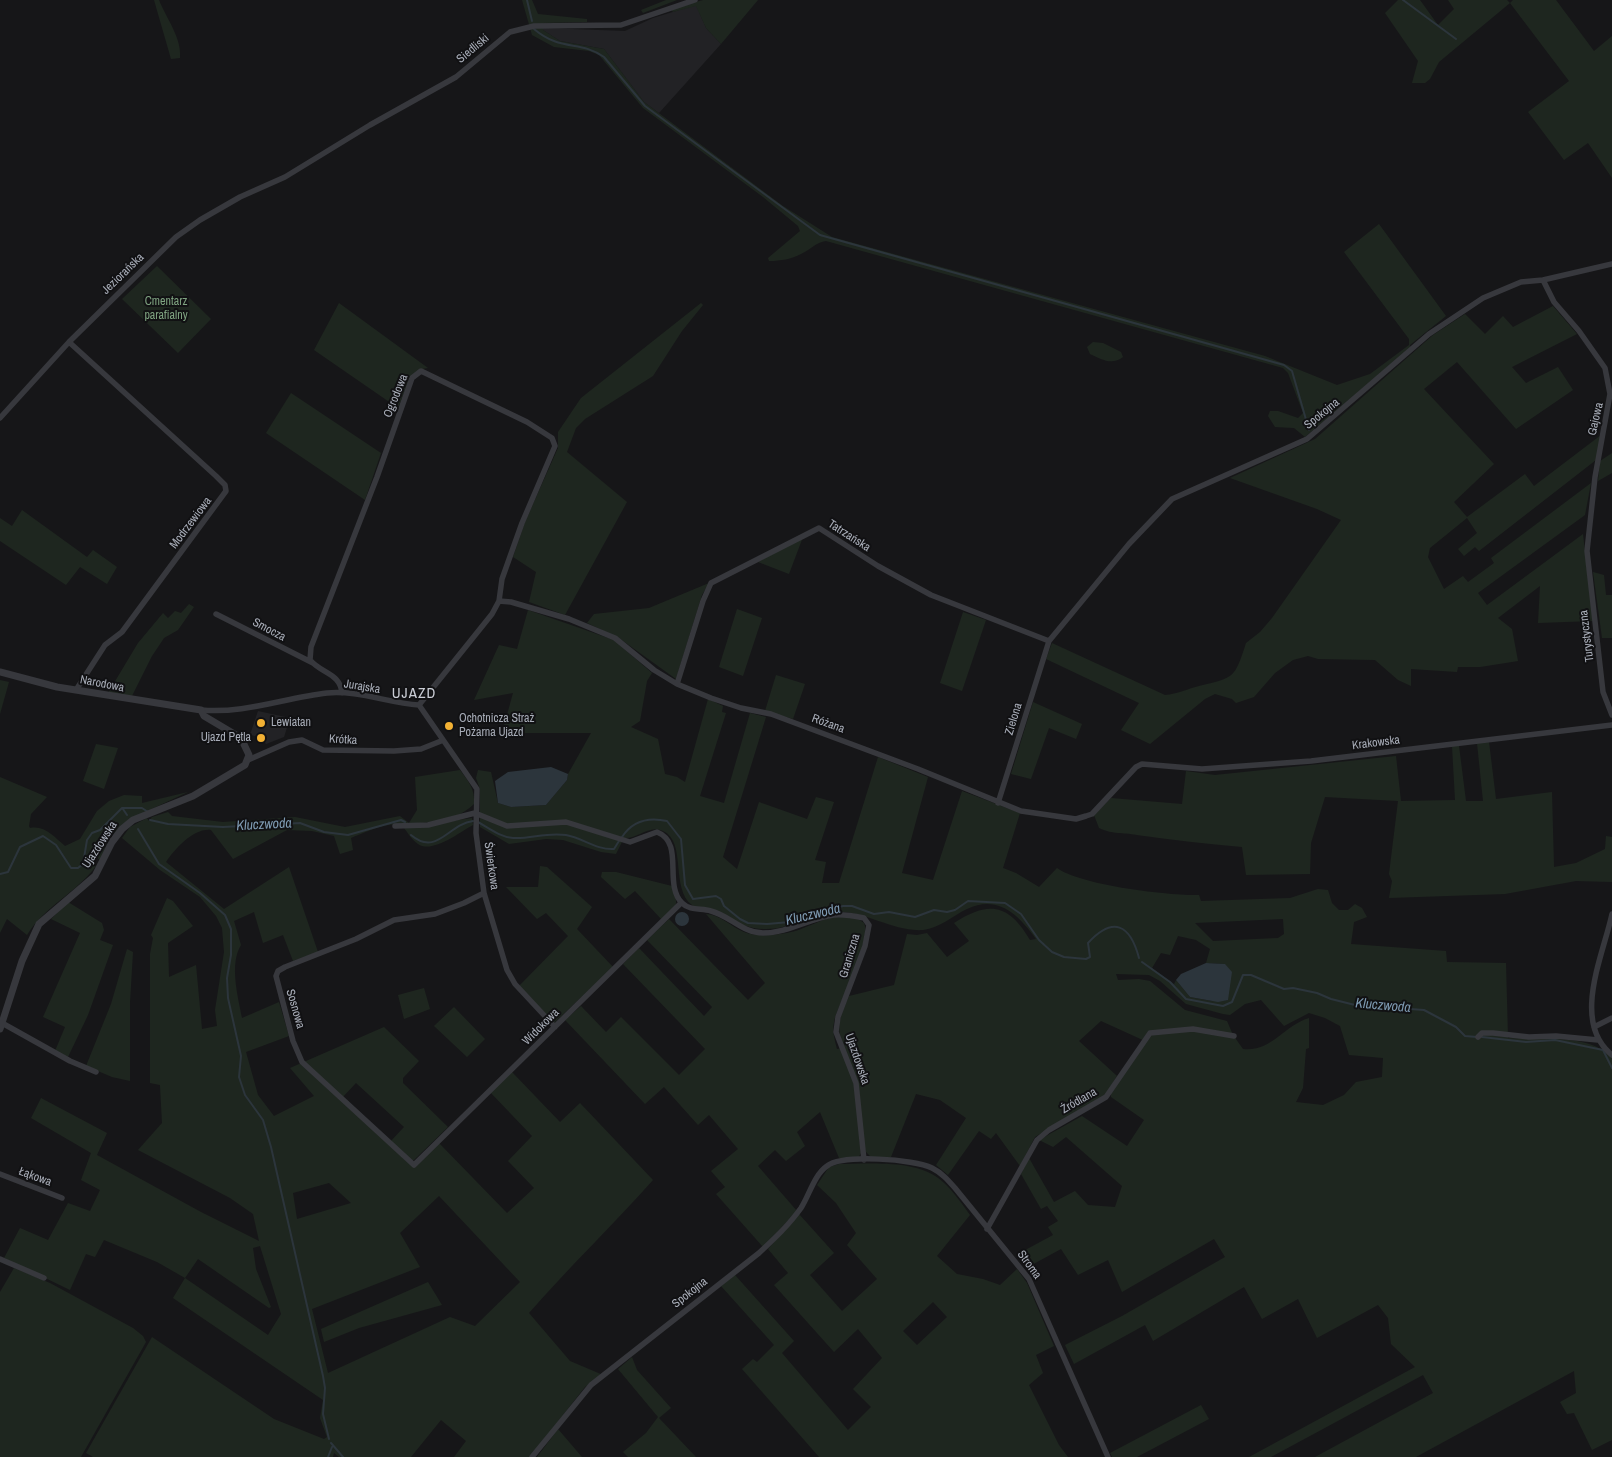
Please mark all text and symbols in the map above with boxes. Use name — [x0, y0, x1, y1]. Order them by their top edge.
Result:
street label: Siedliski — [454, 31, 492, 67]
street label: Jeziorańska — [99, 250, 147, 298]
park label: Cmentarz parafialny — [144, 295, 188, 323]
street label: Ogrodowa — [381, 372, 411, 420]
street label: Spokojna — [1302, 395, 1342, 433]
street label: Gajowa — [1585, 401, 1607, 437]
street label: Modrzewiowa — [167, 494, 215, 552]
street label: Tatrzańska — [825, 517, 873, 555]
street label: Turystyczna — [1577, 609, 1597, 663]
street label: Smocza — [250, 615, 288, 645]
street label: Narodowa — [79, 673, 125, 695]
street label: Jurajska — [343, 677, 381, 697]
district label: UJAZD — [391, 685, 437, 703]
street label: Zielona — [1002, 701, 1026, 737]
street label: Różana — [810, 711, 846, 737]
place label: Ochotnicza Straż Pożarna Ujazd — [459, 712, 534, 740]
place label: Lewiatan — [271, 716, 311, 730]
marker: Lewiatan — [255, 717, 267, 729]
marker: Ochotnicza Straż Pożarna Ujazd — [443, 720, 455, 732]
place label: Ujazd Pętla — [201, 731, 251, 745]
marker: Ujazd Pętla — [255, 732, 267, 744]
street label: Krótka — [328, 732, 358, 748]
street label: Krakowska — [1351, 733, 1401, 753]
water label: Kluczwoda — [236, 815, 292, 835]
street label: Ujazdowska — [80, 819, 120, 871]
street label: Świerkowa — [481, 841, 501, 891]
water label: Kluczwoda — [784, 901, 842, 929]
street label: Graniczna — [836, 932, 864, 980]
street label: Sosnowa — [283, 988, 307, 1030]
water label: Kluczwoda — [1355, 995, 1411, 1017]
street label: Widokowa — [520, 1006, 562, 1048]
street label: Ujazdowska — [842, 1032, 872, 1086]
street label: Źródlana — [1059, 1085, 1099, 1117]
street label: Łąkowa — [17, 1164, 53, 1190]
street label: Stroma — [1014, 1248, 1044, 1282]
street label: Spokojna — [669, 1275, 711, 1311]

